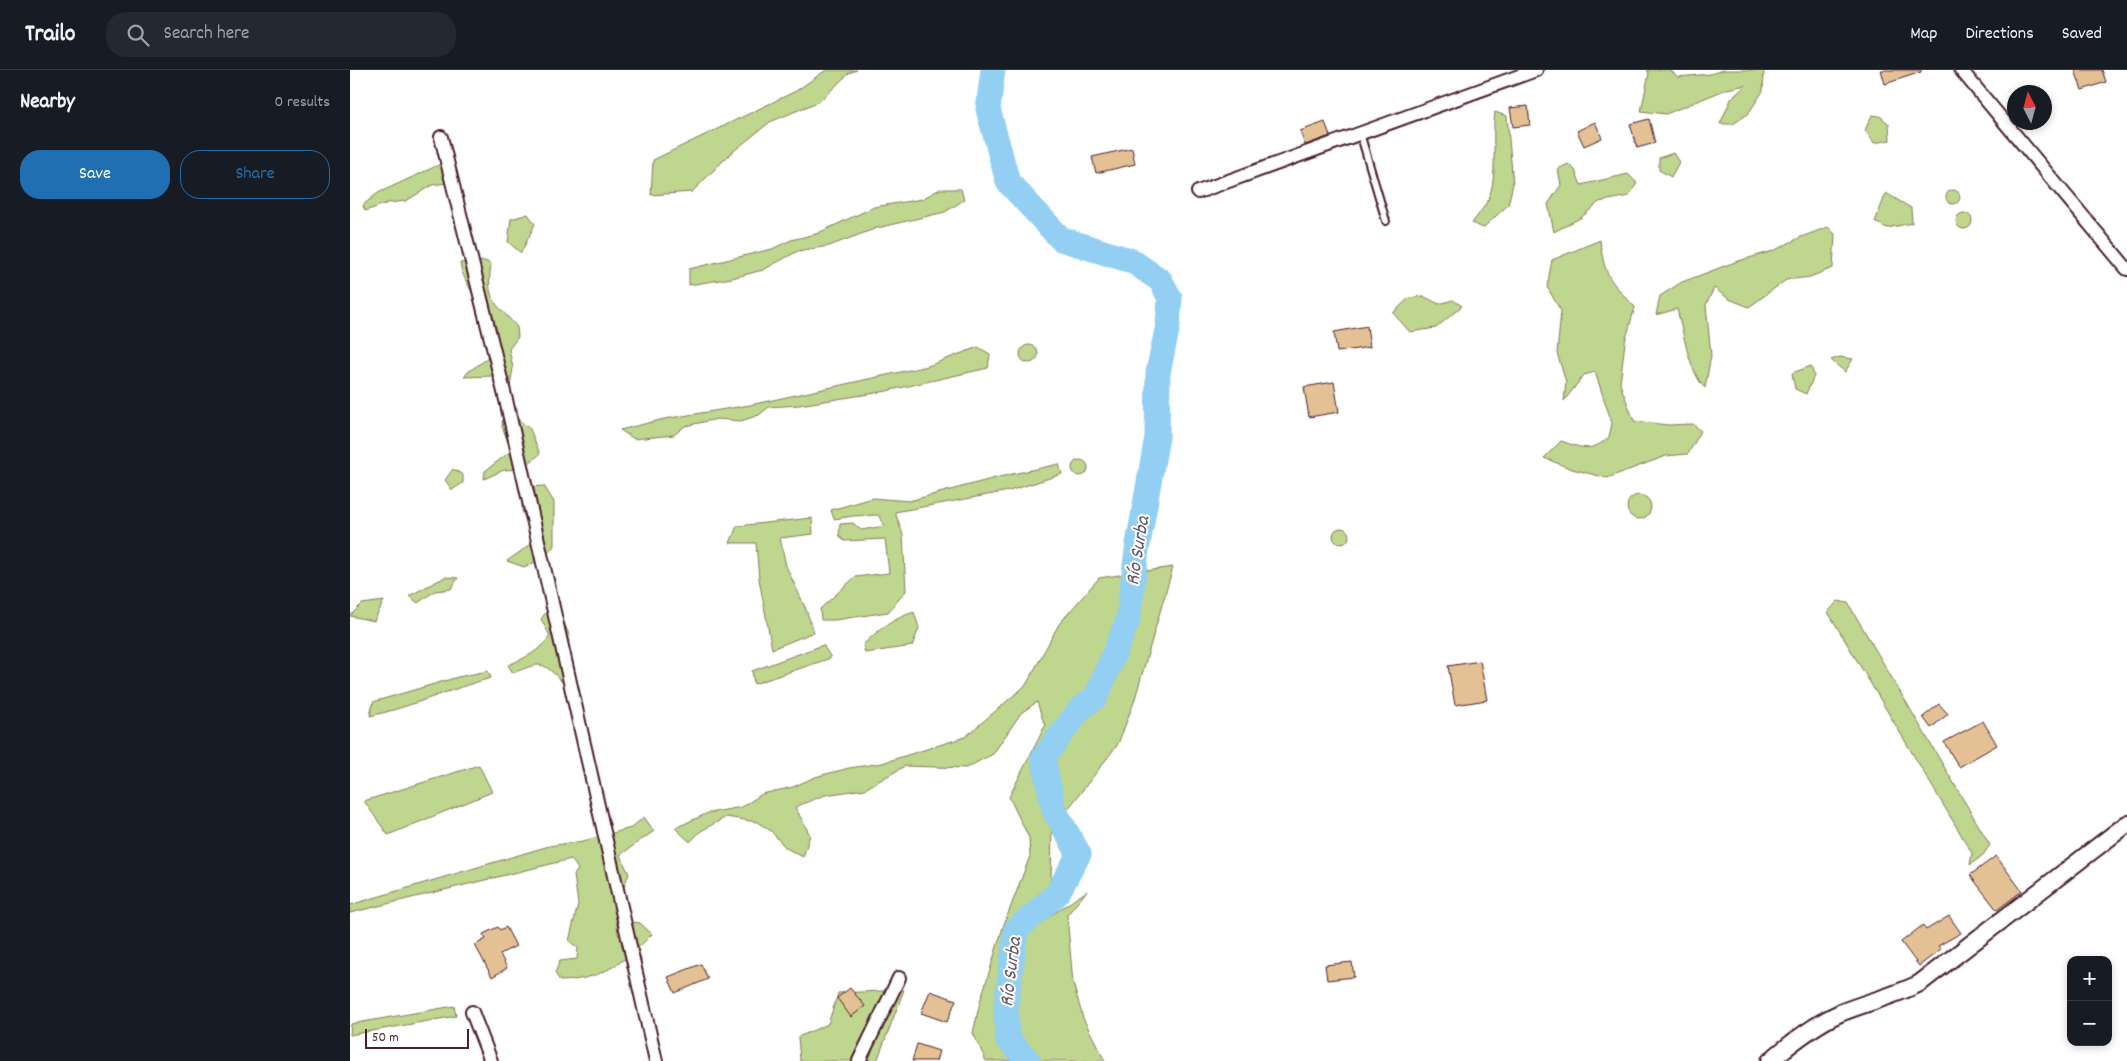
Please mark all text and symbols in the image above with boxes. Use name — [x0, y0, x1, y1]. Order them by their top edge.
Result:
search box — [106, 12, 456, 57]
text: Trailo — [25, 18, 76, 52]
icon: search — [124, 21, 152, 49]
text: Search here — [164, 21, 249, 48]
text: Map — [1910, 22, 1937, 47]
text: Directions — [1965, 22, 2034, 47]
text: Saved — [2062, 22, 2102, 47]
north arrow — [2007, 85, 2052, 130]
text: Nearby — [20, 88, 75, 118]
text: 0 results — [275, 91, 330, 114]
button: Save — [20, 150, 170, 199]
button: Share — [180, 150, 330, 199]
water label: Río Surba — [1120, 513, 1159, 588]
water label: Río Surba — [994, 934, 1030, 1008]
map controls — [2067, 956, 2112, 1046]
button: + — [2067, 956, 2112, 1001]
button: − — [2067, 1001, 2112, 1046]
scale bar — [365, 1026, 469, 1049]
text: 50 m — [372, 1028, 399, 1048]

